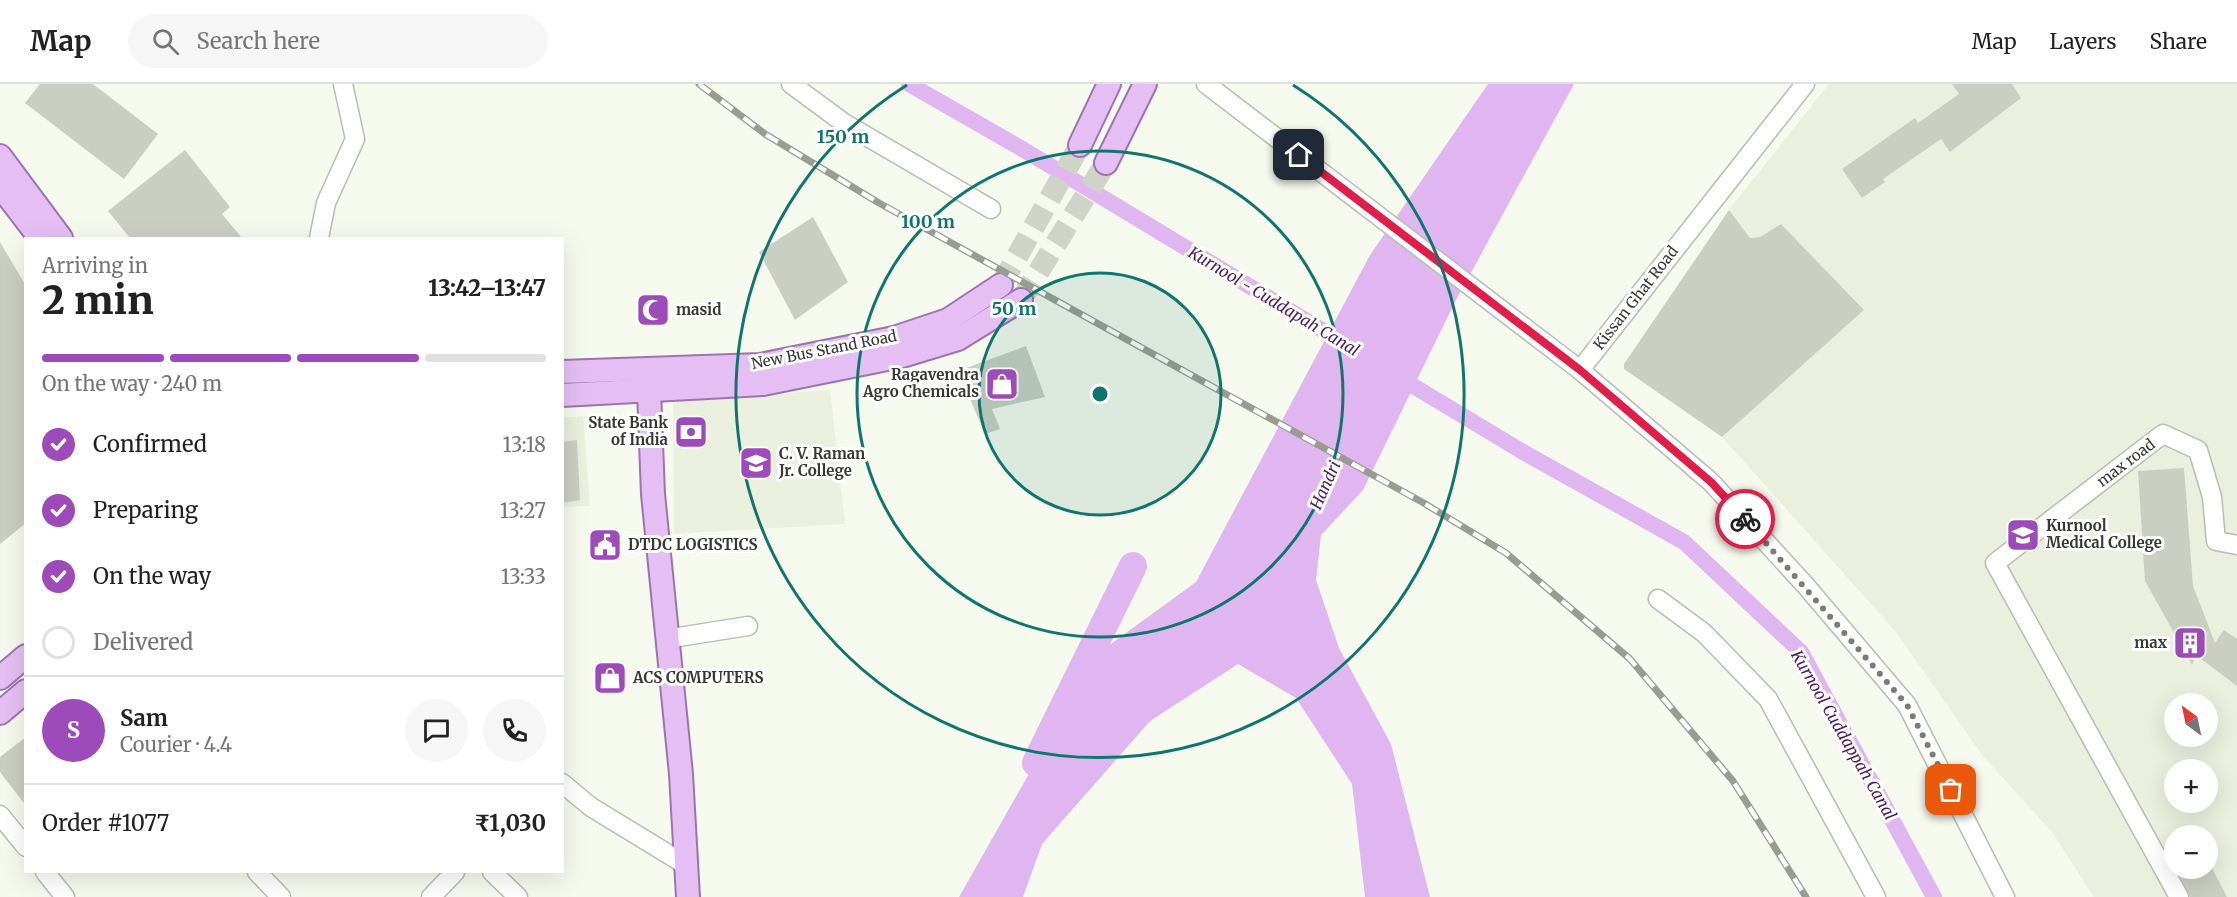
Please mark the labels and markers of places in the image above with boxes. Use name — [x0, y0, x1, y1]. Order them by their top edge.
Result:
pin — [1273, 129, 1324, 180]
mosque icon: masid — [635, 292, 671, 328]
place label: masid — [676, 300, 721, 319]
place label: Ragavendra Agro Chemicals — [862, 365, 980, 401]
shop icon: Ragavendra Agro Chemicals — [984, 366, 1020, 402]
centre of rings — [1090, 384, 1110, 404]
place label: State Bank of India — [588, 413, 669, 449]
bank icon: State Bank of India — [673, 414, 709, 450]
place label: C. V. Raman Jr. College — [778, 444, 865, 480]
school or university icon: C. V. Raman Jr. College — [738, 445, 774, 481]
place label: Kurnool Medical College — [2046, 516, 2162, 552]
school or university icon: Kurnool Medical College — [2005, 517, 2041, 553]
public building icon: DTDC LOGISTICS — [587, 527, 623, 563]
place label: DTDC LOGISTICS — [628, 535, 758, 554]
building icon: max — [2172, 625, 2208, 661]
place label: max — [2134, 633, 2168, 652]
shop icon: ACS COMPUTERS — [592, 660, 628, 696]
place label: ACS COMPUTERS — [632, 668, 764, 687]
pin — [1925, 764, 1976, 815]

